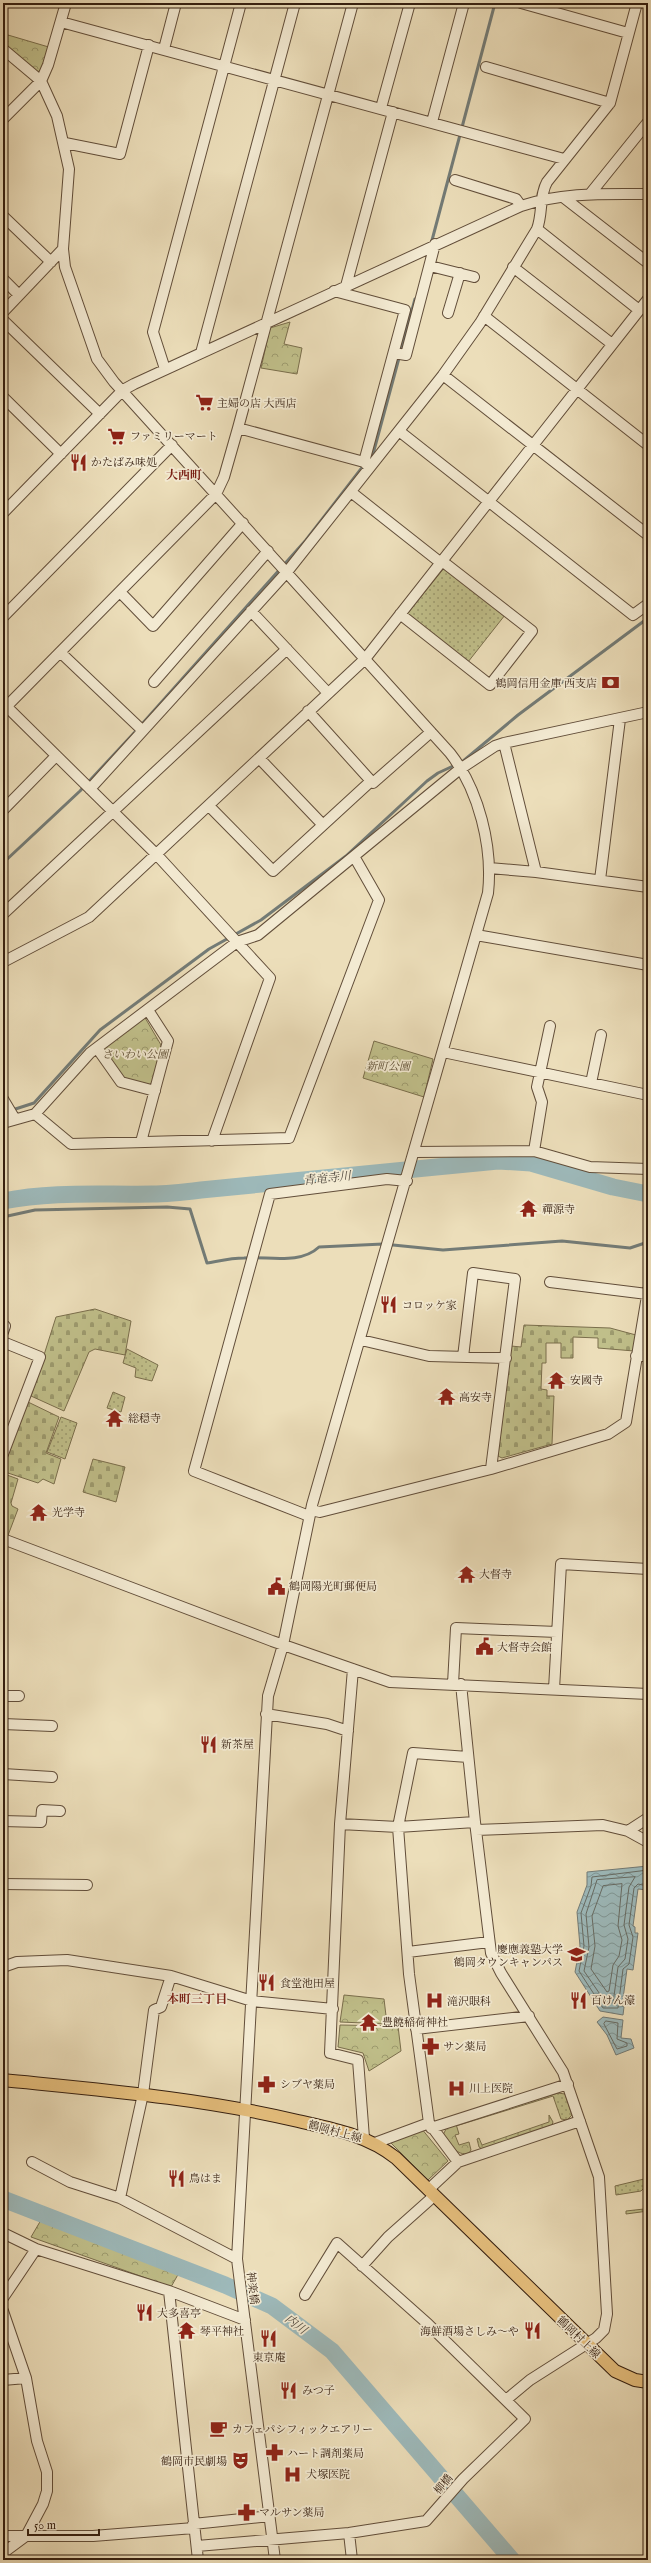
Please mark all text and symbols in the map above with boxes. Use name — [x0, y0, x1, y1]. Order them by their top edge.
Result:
supermarket icon: 主婦の店 大西店 — [194, 393, 214, 413]
place label: 主婦の店 大西店 — [217, 397, 296, 411]
supermarket icon: ファミリーマート — [107, 426, 127, 446]
place label: ファミリーマート — [130, 430, 218, 444]
restaurant icon: かたばみ味処 — [68, 452, 88, 472]
place label: かたばみ味処 — [91, 456, 157, 470]
district label: 大西町 — [166, 468, 202, 483]
bank icon: 鶴岡信用金庫 西支店 — [600, 673, 620, 693]
place label: 鶴岡信用金庫 西支店 — [496, 677, 597, 691]
park label: さいわい公園 — [102, 1048, 170, 1062]
park label: 新町公園 — [366, 1060, 412, 1074]
water label: 青竜寺川 — [302, 1168, 354, 1188]
temple icon: 禪源寺 — [519, 1199, 539, 1219]
place label: 禪源寺 — [542, 1203, 575, 1217]
restaurant icon: コロッケ家 — [379, 1295, 399, 1315]
place label: コロッケ家 — [402, 1299, 457, 1313]
temple icon: 安國寺 — [547, 1370, 567, 1390]
place label: 安國寺 — [570, 1374, 603, 1388]
temple icon: 高安寺 — [436, 1387, 456, 1407]
place label: 高安寺 — [459, 1391, 492, 1405]
temple icon: 総穏寺 — [105, 1408, 125, 1428]
place label: 総穏寺 — [128, 1412, 161, 1426]
temple icon: 光学寺 — [29, 1502, 49, 1522]
place label: 光学寺 — [52, 1506, 85, 1520]
temple icon: 大督寺 — [456, 1564, 476, 1584]
place label: 大督寺 — [479, 1568, 512, 1582]
public building icon: 鶴岡陽光町郵便局 — [266, 1576, 286, 1596]
place label: 鶴岡陽光町郵便局 — [289, 1580, 377, 1594]
public building icon: 大督寺会館 — [474, 1637, 494, 1657]
place label: 大督寺会館 — [497, 1641, 552, 1655]
restaurant icon: 新茶屋 — [198, 1734, 218, 1754]
place label: 新茶屋 — [221, 1738, 254, 1752]
place label: 慶應義塾大学 鶴岡タウンキャンパス — [454, 1943, 563, 1970]
school or university icon: 慶應義塾大学 鶴岡タウンキャンパス — [566, 1945, 586, 1965]
restaurant icon: 食堂池田屋 — [257, 1973, 277, 1993]
place label: 食堂池田屋 — [280, 1977, 335, 1991]
restaurant icon: 百けん濠 — [568, 1990, 588, 2010]
hospital icon: 滝沢眼科 — [424, 1991, 444, 2011]
district label: 本町三丁目 — [167, 1992, 227, 2007]
place label: 百けん濠 — [591, 1994, 635, 2008]
place label: 滝沢眼科 — [447, 1995, 491, 2009]
temple icon: 豊饒稲荷神社 — [359, 2012, 379, 2032]
place label: 豊饒稲荷神社 — [382, 2016, 448, 2030]
pharmacy icon: サン薬局 — [420, 2036, 440, 2056]
place label: サン薬局 — [443, 2040, 486, 2054]
pharmacy icon: シブヤ薬局 — [257, 2074, 277, 2094]
place label: シブヤ薬局 — [280, 2078, 335, 2092]
hospital icon: 川上医院 — [446, 2078, 466, 2098]
place label: 川上医院 — [469, 2082, 513, 2096]
street label: 鶴岡村上線 — [306, 2118, 363, 2146]
restaurant icon: 鳥はま — [166, 2168, 186, 2188]
place label: 鳥はま — [189, 2172, 222, 2186]
street label: 神楽橋 — [243, 2271, 261, 2305]
restaurant icon: 大多喜亭 — [134, 2303, 154, 2323]
place label: 大多喜亭 — [157, 2307, 201, 2321]
water label: 内川 — [282, 2311, 311, 2339]
street label: 鶴岡村上線 — [554, 2314, 603, 2362]
temple icon: 琴平神社 — [177, 2321, 197, 2341]
restaurant icon: 海鮮酒場さしみ～や — [522, 2321, 542, 2341]
place label: 琴平神社 — [200, 2325, 244, 2339]
place label: 海鮮酒場さしみ～や — [420, 2325, 519, 2339]
restaurant icon: 東京庵 — [259, 2329, 279, 2349]
place label: 東京庵 — [253, 2351, 286, 2365]
restaurant icon: みつ子 — [279, 2380, 299, 2400]
place label: みつ子 — [302, 2384, 335, 2398]
cafe icon: カフェパシフィックエアリー — [209, 2419, 229, 2439]
place label: カフェパシフィックエアリー — [232, 2423, 373, 2437]
pharmacy icon: ハート調剤薬局 — [264, 2443, 284, 2463]
place label: ハート調剤薬局 — [287, 2447, 364, 2461]
theatre icon: 鶴岡市民劇場 — [230, 2451, 250, 2471]
place label: 鶴岡市民劇場 — [161, 2455, 227, 2469]
hospital icon: 犬塚医院 — [283, 2464, 303, 2484]
place label: 犬塚医院 — [306, 2468, 350, 2482]
street label: 柳橋 — [431, 2472, 456, 2498]
pharmacy icon: マルサン薬局 — [236, 2502, 256, 2522]
place label: マルサン薬局 — [259, 2506, 324, 2520]
scale bar — [28, 2511, 99, 2537]
text: 50 m — [34, 2518, 56, 2533]

